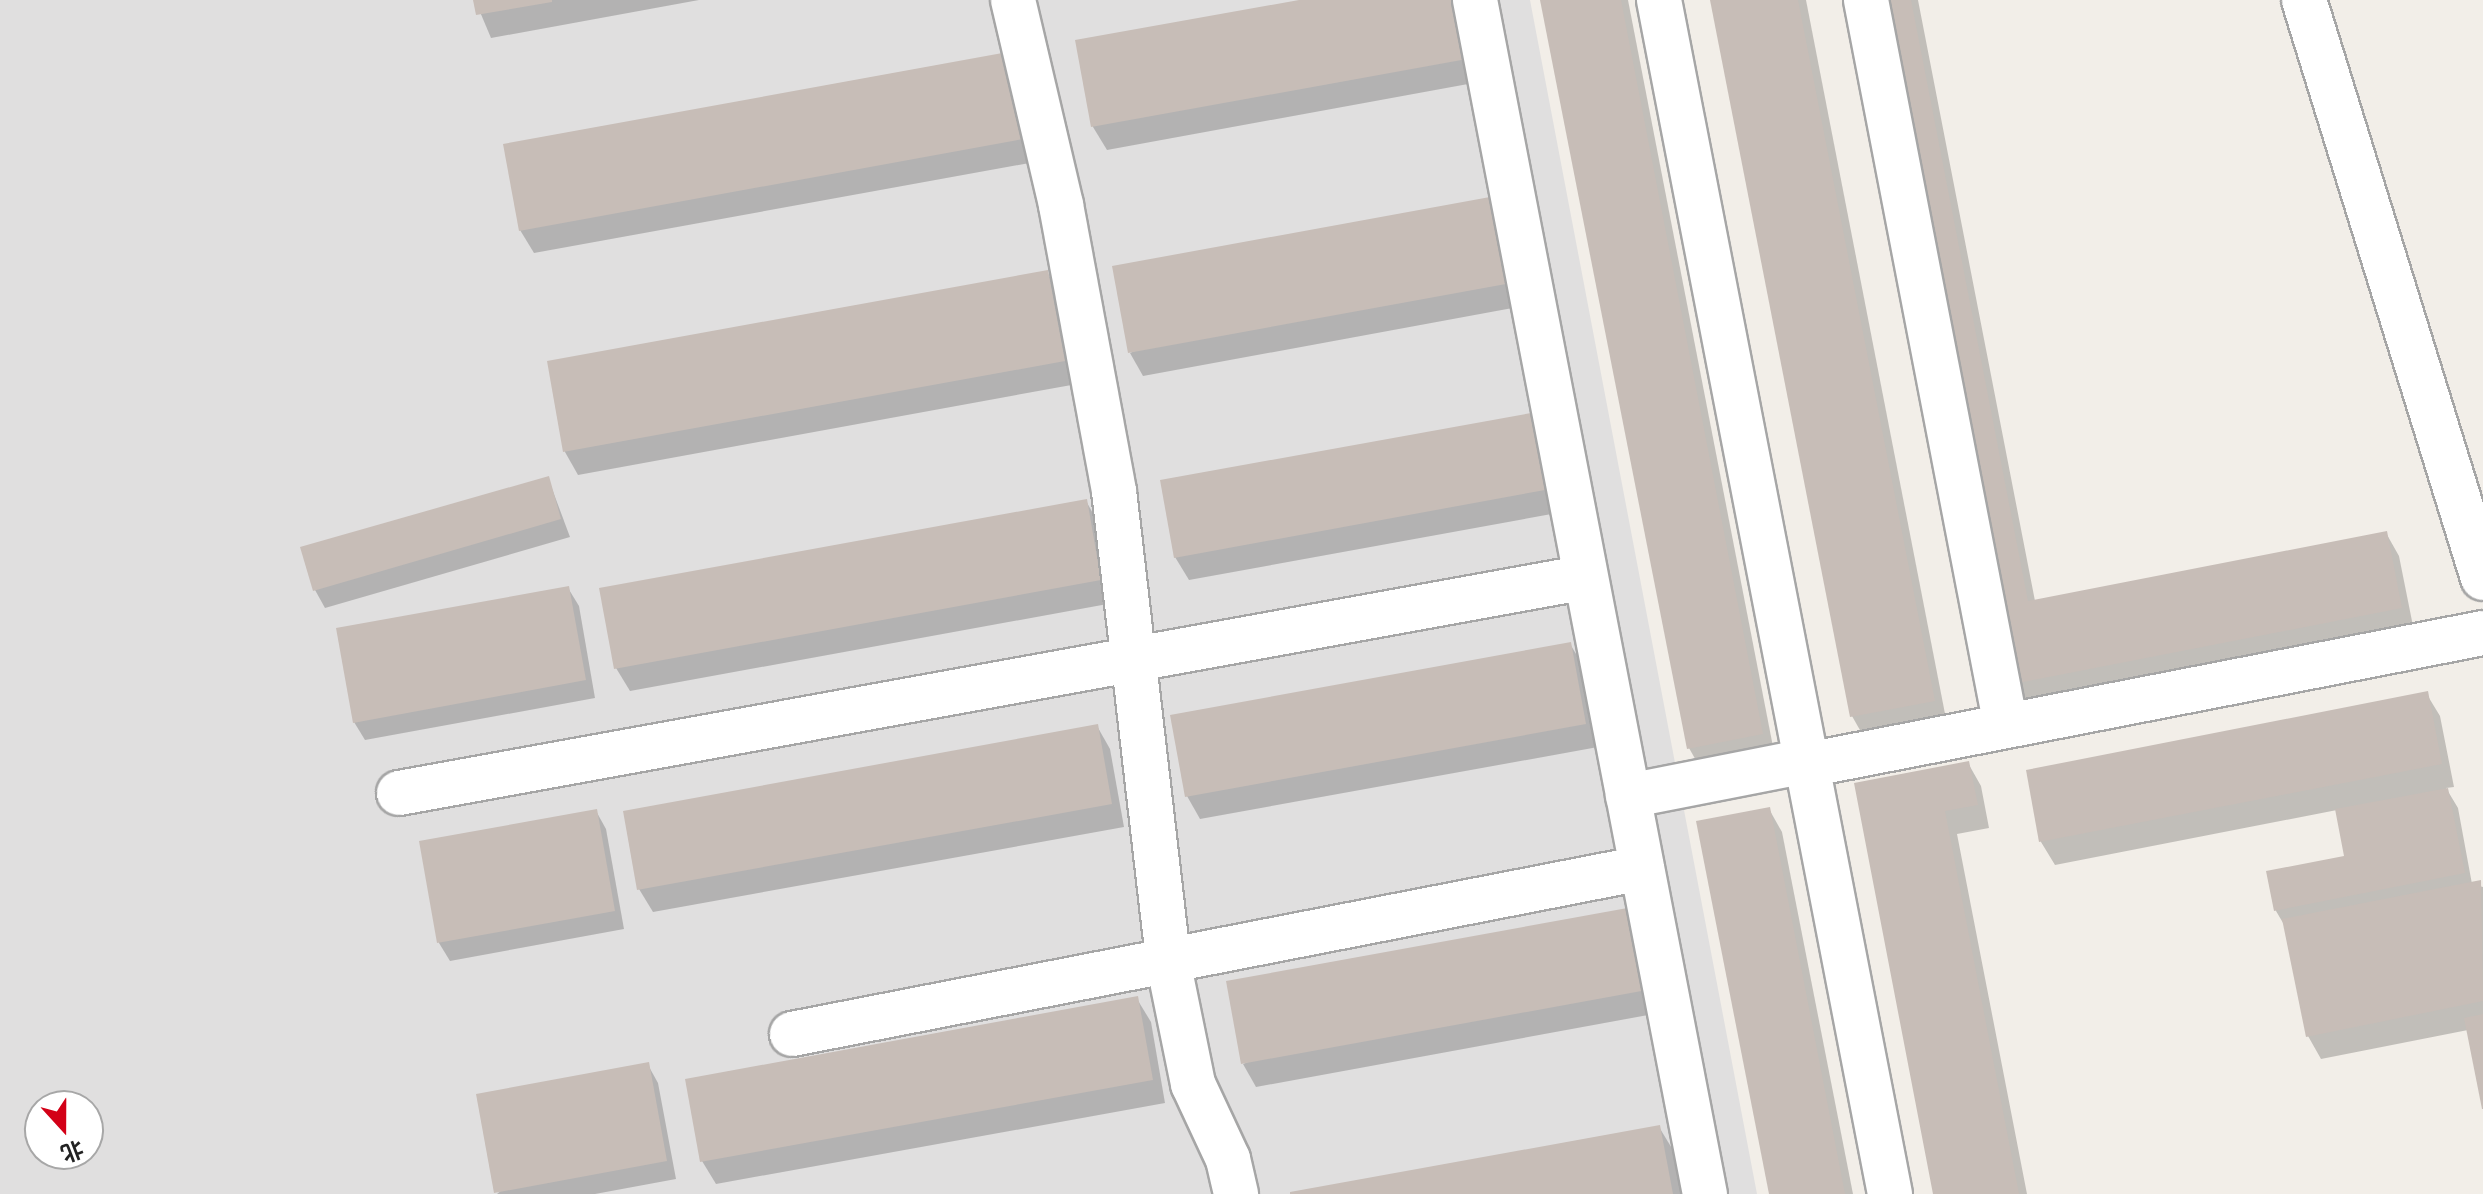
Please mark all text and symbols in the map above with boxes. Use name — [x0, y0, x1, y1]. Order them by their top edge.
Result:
north arrow — [24, 1090, 104, 1170]
text: 北 — [57, 1134, 87, 1168]

